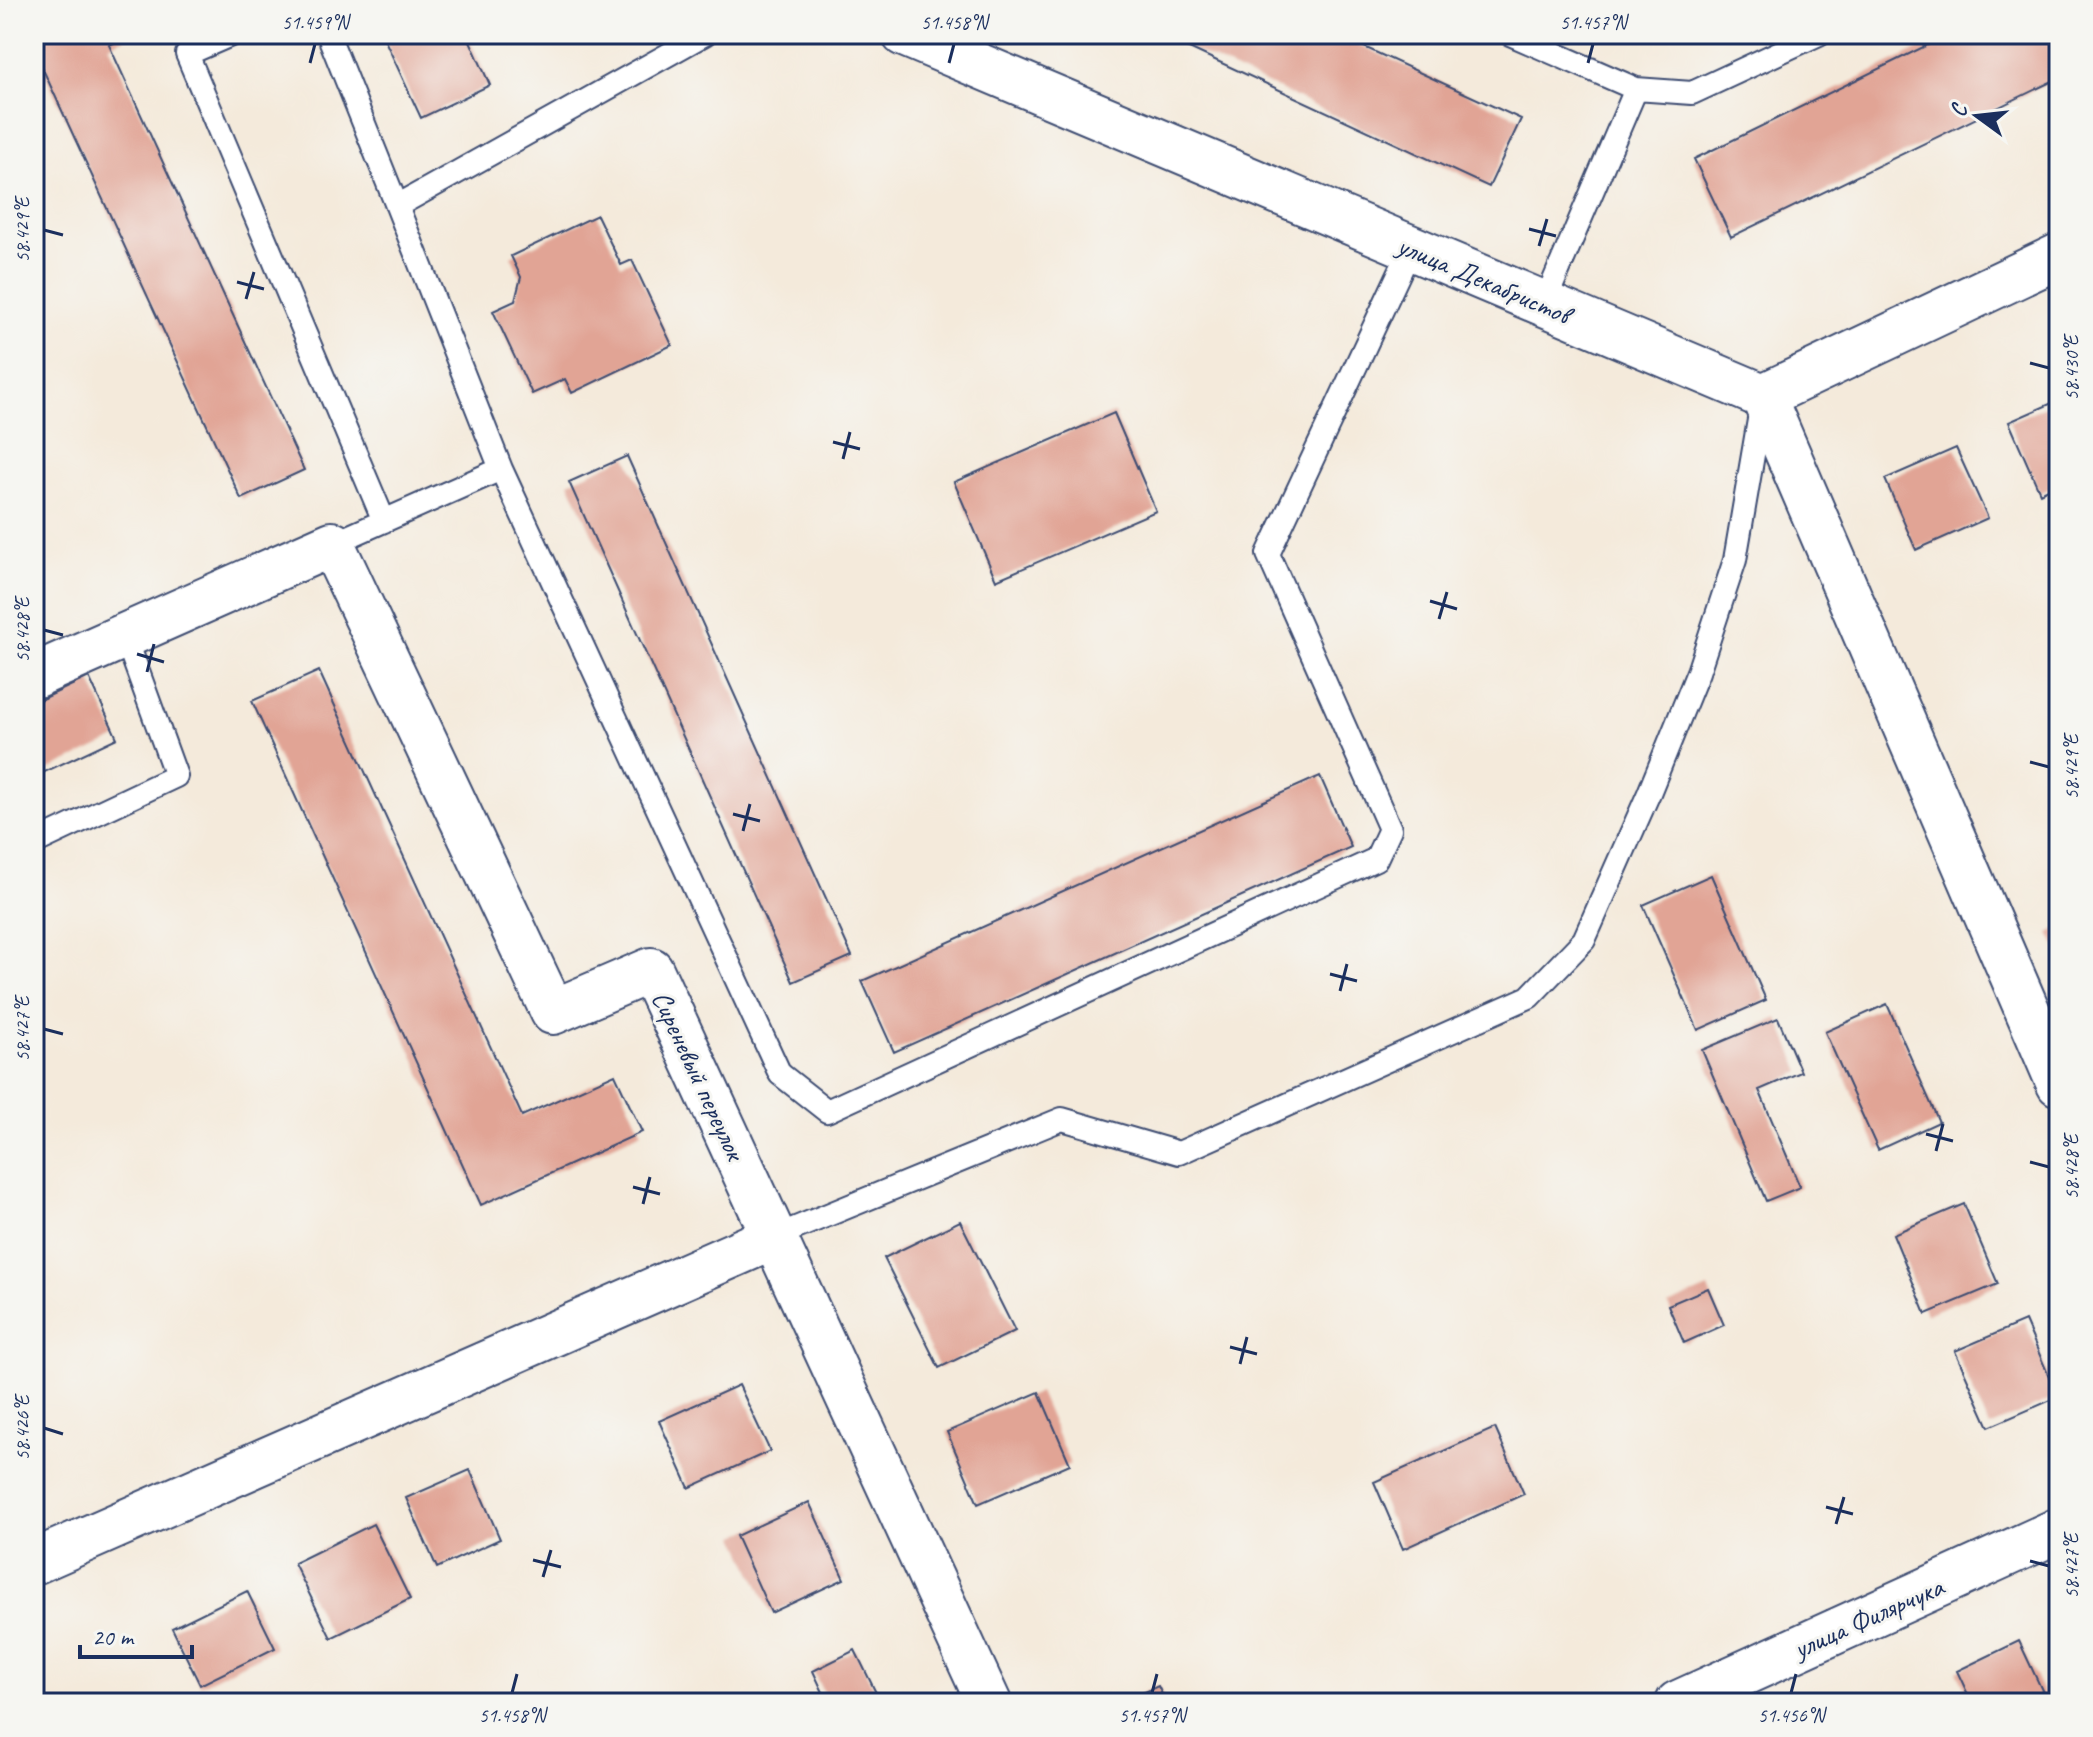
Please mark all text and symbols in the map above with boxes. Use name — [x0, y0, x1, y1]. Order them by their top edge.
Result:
text: 51.459°N — [282, 10, 351, 35]
text: 51.458°N — [921, 10, 990, 35]
text: 51.457°N — [1560, 10, 1629, 35]
north arrow — [1937, 76, 2017, 156]
text: С — [1944, 99, 1974, 120]
text: 58.429°E — [10, 195, 35, 263]
street label: улица Декабристов — [1391, 227, 1580, 333]
text: 58.430°E — [2059, 333, 2084, 401]
text: 58.428°E — [10, 595, 35, 663]
text: 58.429°E — [2059, 732, 2084, 800]
street label: Сиреневый переулок — [644, 985, 754, 1168]
text: 58.427°E — [10, 994, 35, 1062]
text: 58.428°E — [2059, 1132, 2084, 1200]
text: 58.426°E — [10, 1393, 35, 1461]
text: 58.427°E — [2059, 1531, 2084, 1599]
street label: улица Филярчука — [1786, 1568, 1950, 1667]
scale bar — [80, 1609, 192, 1659]
text: 20 m — [92, 1622, 135, 1652]
text: 51.458°N — [479, 1703, 548, 1728]
text: 51.457°N — [1119, 1703, 1188, 1728]
text: 51.456°N — [1758, 1703, 1827, 1728]

